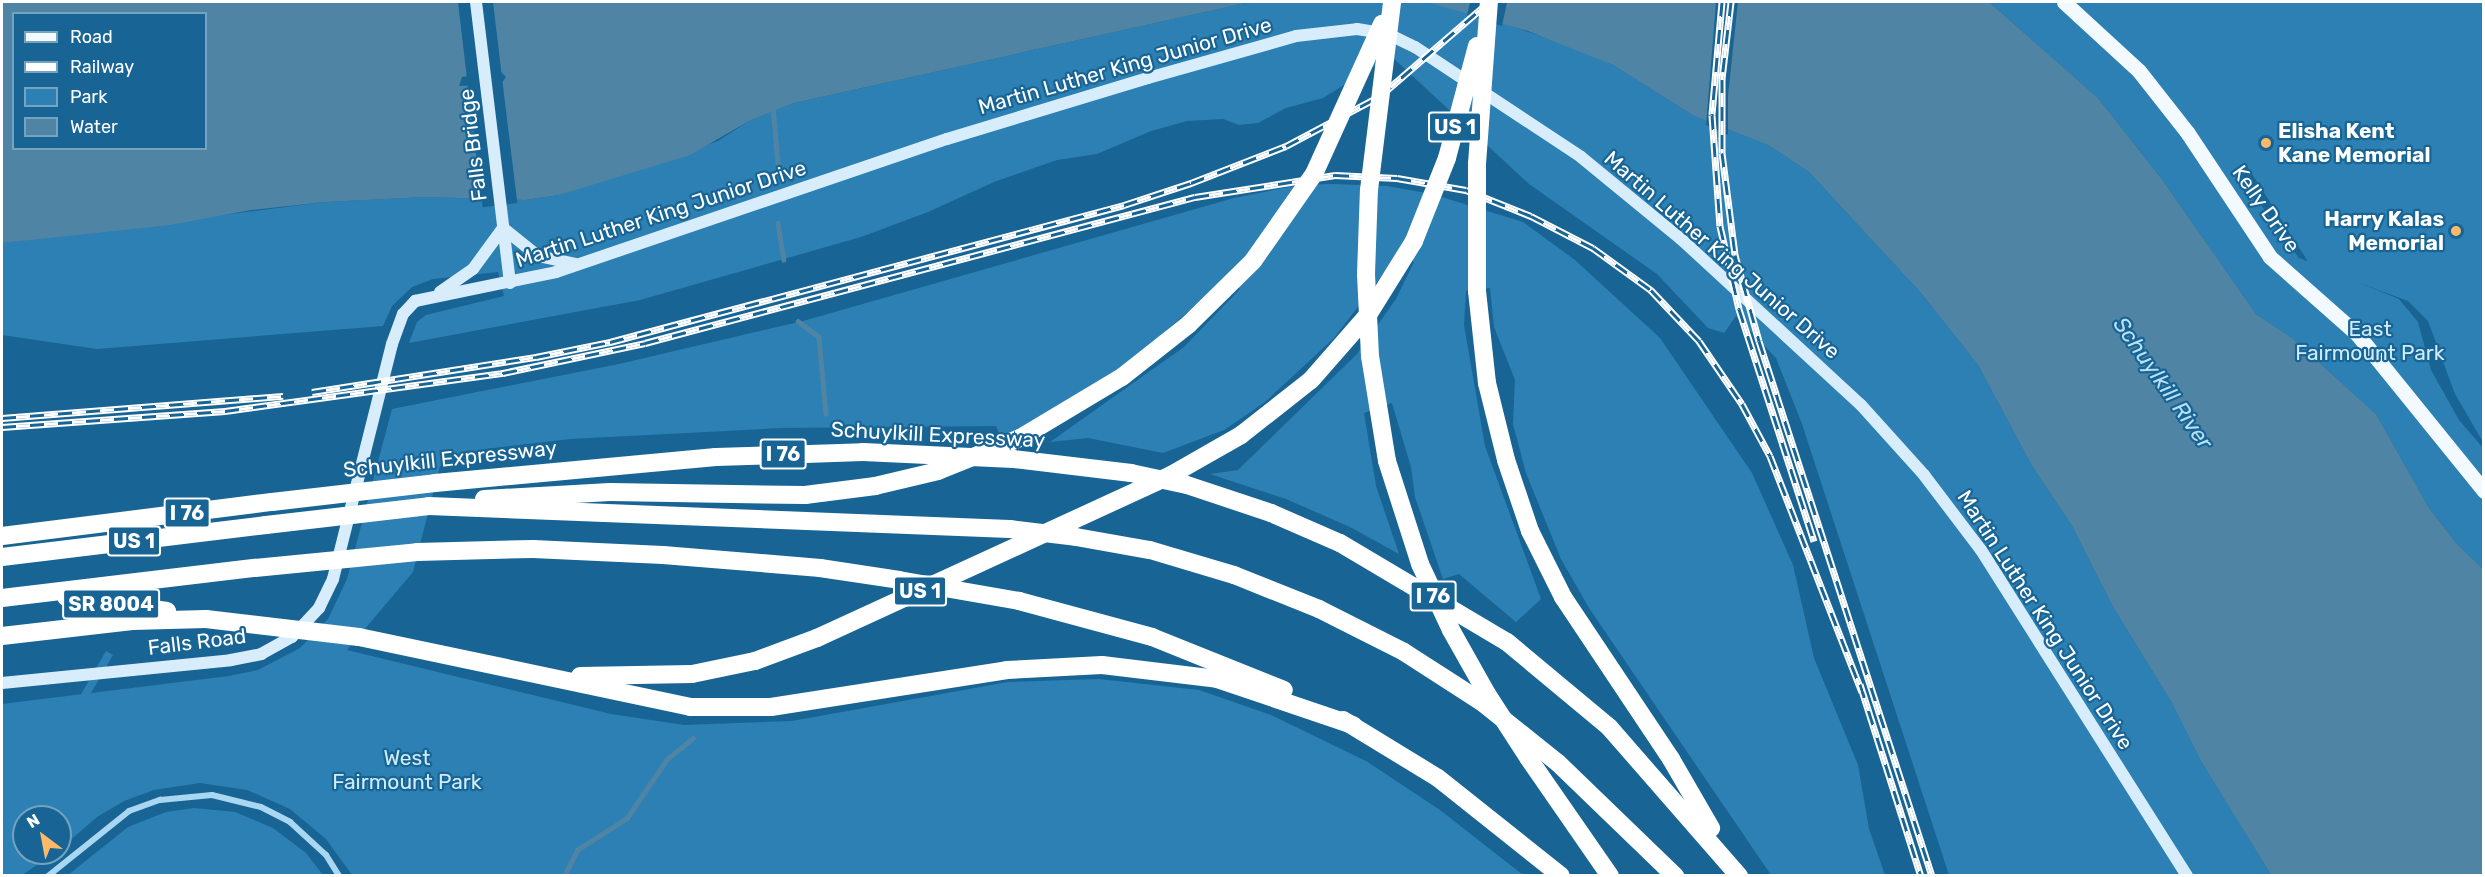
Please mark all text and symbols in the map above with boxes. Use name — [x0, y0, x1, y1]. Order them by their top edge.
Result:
legend — [12, 12, 207, 150]
street label: Martin Luther King Junior Drive — [975, 12, 1275, 120]
text: Road — [70, 26, 113, 48]
text: Railway — [70, 56, 134, 78]
text: Park — [70, 86, 107, 108]
street label: Falls Bridge — [454, 87, 492, 203]
road number: US 1 — [1428, 110, 1482, 144]
text: Water — [70, 116, 118, 138]
place label: Elisha Kent Kane Memorial — [2278, 118, 2430, 168]
marker: Elisha Kent Kane Memorial — [2259, 136, 2273, 150]
street label: Martin Luther King Junior Drive — [1599, 145, 1845, 365]
street label: Martin Luther King Junior Drive — [512, 155, 810, 273]
street label: Kelly Drive — [2227, 160, 2305, 258]
place label: Harry Kalas Memorial — [2324, 206, 2444, 256]
marker: Harry Kalas Memorial — [2449, 224, 2463, 238]
water label: Schuylkill River — [2108, 312, 2218, 454]
park label: East Fairmount Park — [2295, 316, 2445, 366]
street label: Schuylkill Expressway — [830, 417, 1046, 453]
street label: Schuylkill Expressway — [342, 435, 558, 483]
road number: I 76 — [759, 437, 807, 471]
street label: Martin Luther King Junior Drive — [1951, 485, 2139, 755]
road number: I 76 — [163, 496, 211, 530]
road number: US 1 — [107, 524, 161, 558]
road number: US 1 — [893, 574, 947, 608]
road number: I 76 — [1409, 579, 1457, 613]
road number: SR 8004 — [62, 587, 160, 621]
street label: Falls Road — [146, 623, 248, 661]
park label: West Fairmount Park — [332, 745, 482, 795]
north arrow — [12, 805, 72, 865]
text: N — [23, 810, 43, 832]

